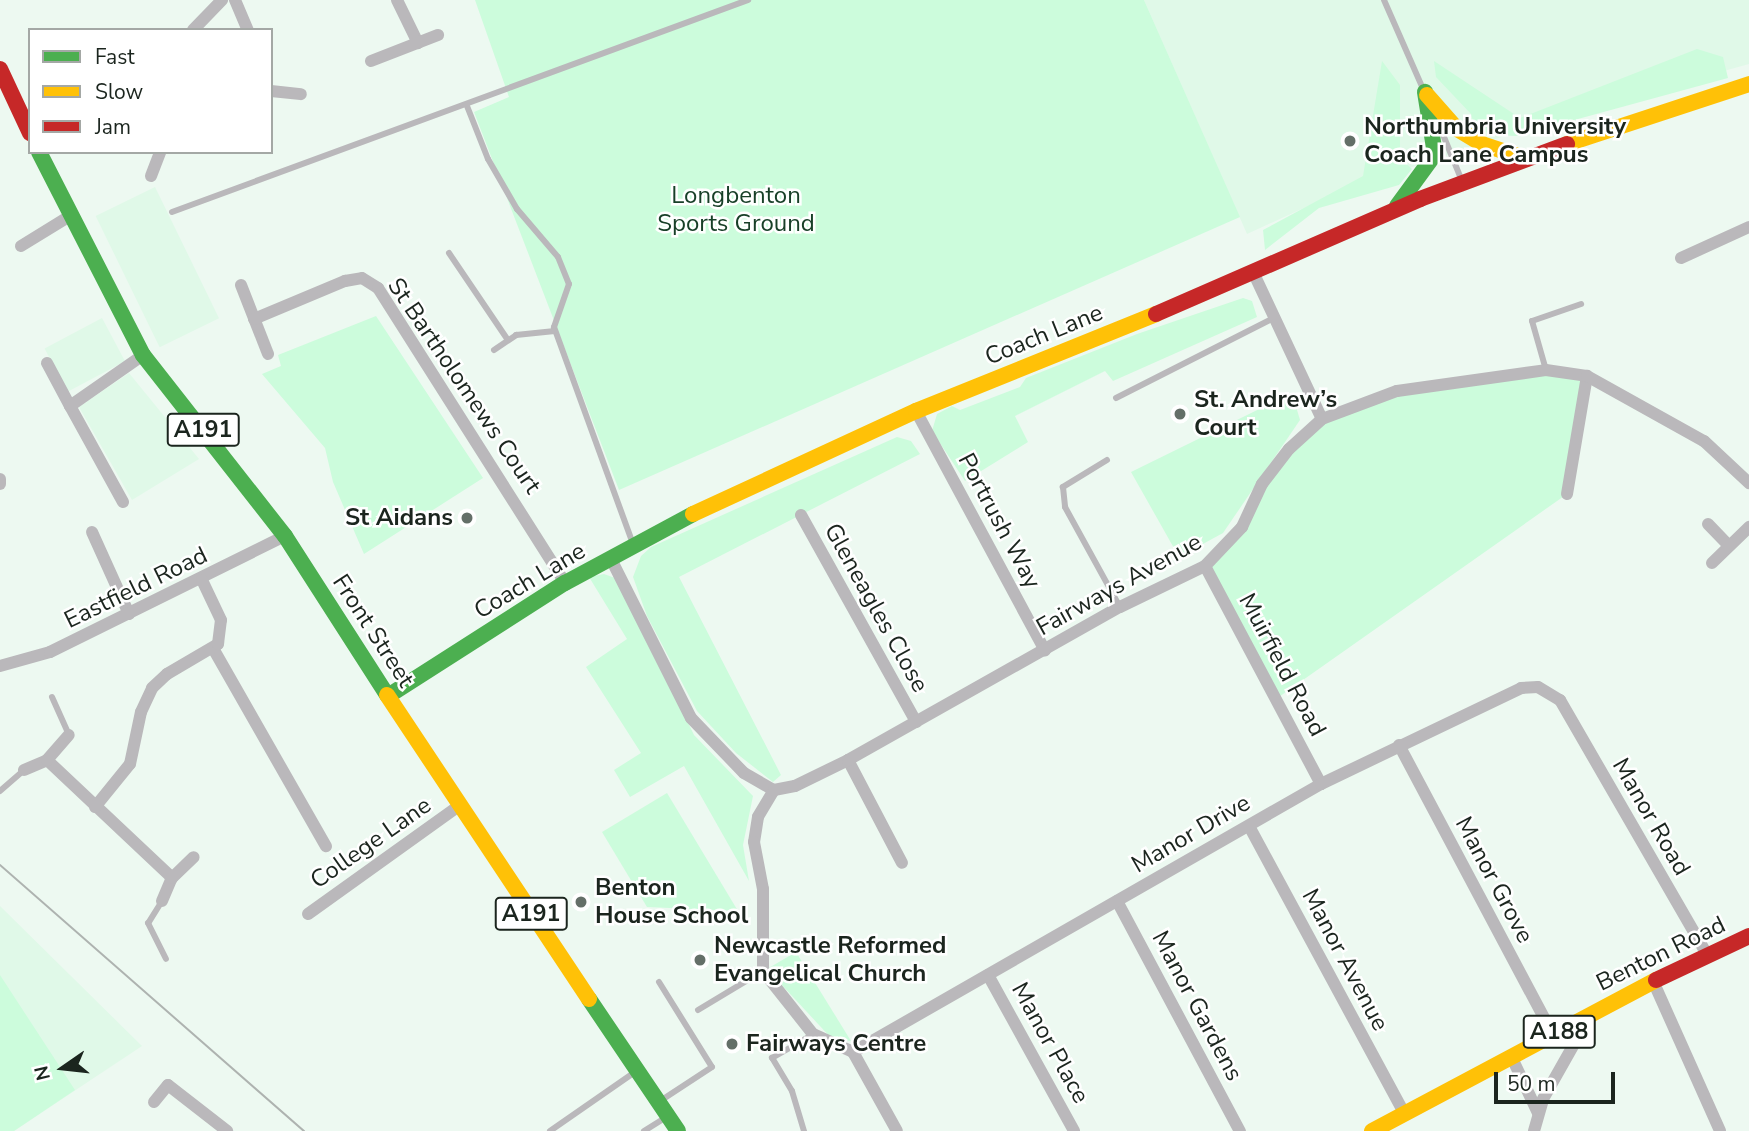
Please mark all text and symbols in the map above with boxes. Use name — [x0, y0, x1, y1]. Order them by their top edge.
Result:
legend — [28, 28, 273, 154]
text: Fast — [95, 43, 135, 71]
text: Slow — [95, 78, 143, 106]
text: Jam — [95, 113, 131, 141]
place label: Northumbria University Coach Lane Campus — [1364, 113, 1626, 169]
marker: Northumbria University Coach Lane Campus — [1342, 133, 1358, 149]
park label: Longbenton Sports Ground — [657, 182, 815, 238]
street label: St Bartholomews Court — [381, 273, 547, 499]
street label: Coach Lane — [981, 298, 1107, 372]
place label: St. Andrew’s Court — [1194, 386, 1337, 442]
marker: St. Andrew’s Court — [1172, 406, 1188, 422]
road number: A191 — [166, 410, 240, 450]
street label: Portrush Way — [951, 448, 1047, 594]
place label: St Aidans — [345, 504, 453, 532]
marker: St Aidans — [459, 510, 475, 526]
street label: Gleneagles Close — [818, 519, 934, 697]
street label: Fairways Avenue — [1031, 528, 1207, 642]
street label: Coach Lane — [469, 537, 591, 625]
street label: Eastfield Road — [60, 541, 212, 635]
street label: Front Street — [326, 569, 420, 693]
street label: Muirfield Road — [1232, 589, 1332, 741]
street label: Manor Road — [1606, 753, 1696, 881]
street label: Manor Drive — [1127, 789, 1255, 879]
street label: College Lane — [305, 791, 437, 895]
street label: Manor Grove — [1449, 812, 1539, 948]
place label: Benton House School — [595, 874, 748, 930]
street label: Manor Avenue — [1296, 884, 1394, 1036]
road number: A191 — [494, 894, 568, 934]
marker: Benton House School — [573, 894, 589, 910]
street label: Benton Road — [1592, 910, 1730, 998]
street label: Manor Gardens — [1145, 926, 1249, 1086]
place label: Newcastle Reformed Evangelical Church — [714, 932, 946, 988]
marker: Newcastle Reformed Evangelical Church — [692, 952, 708, 968]
street label: Manor Place — [1005, 978, 1095, 1108]
road number: A188 — [1522, 1012, 1596, 1051]
place label: Fairways Centre — [746, 1030, 926, 1058]
north arrow — [28, 1033, 98, 1103]
marker: Fairways Centre — [724, 1036, 740, 1052]
scale bar — [1497, 1058, 1618, 1102]
text: N — [28, 1063, 57, 1083]
text: 50 m — [1507, 1070, 1556, 1098]

